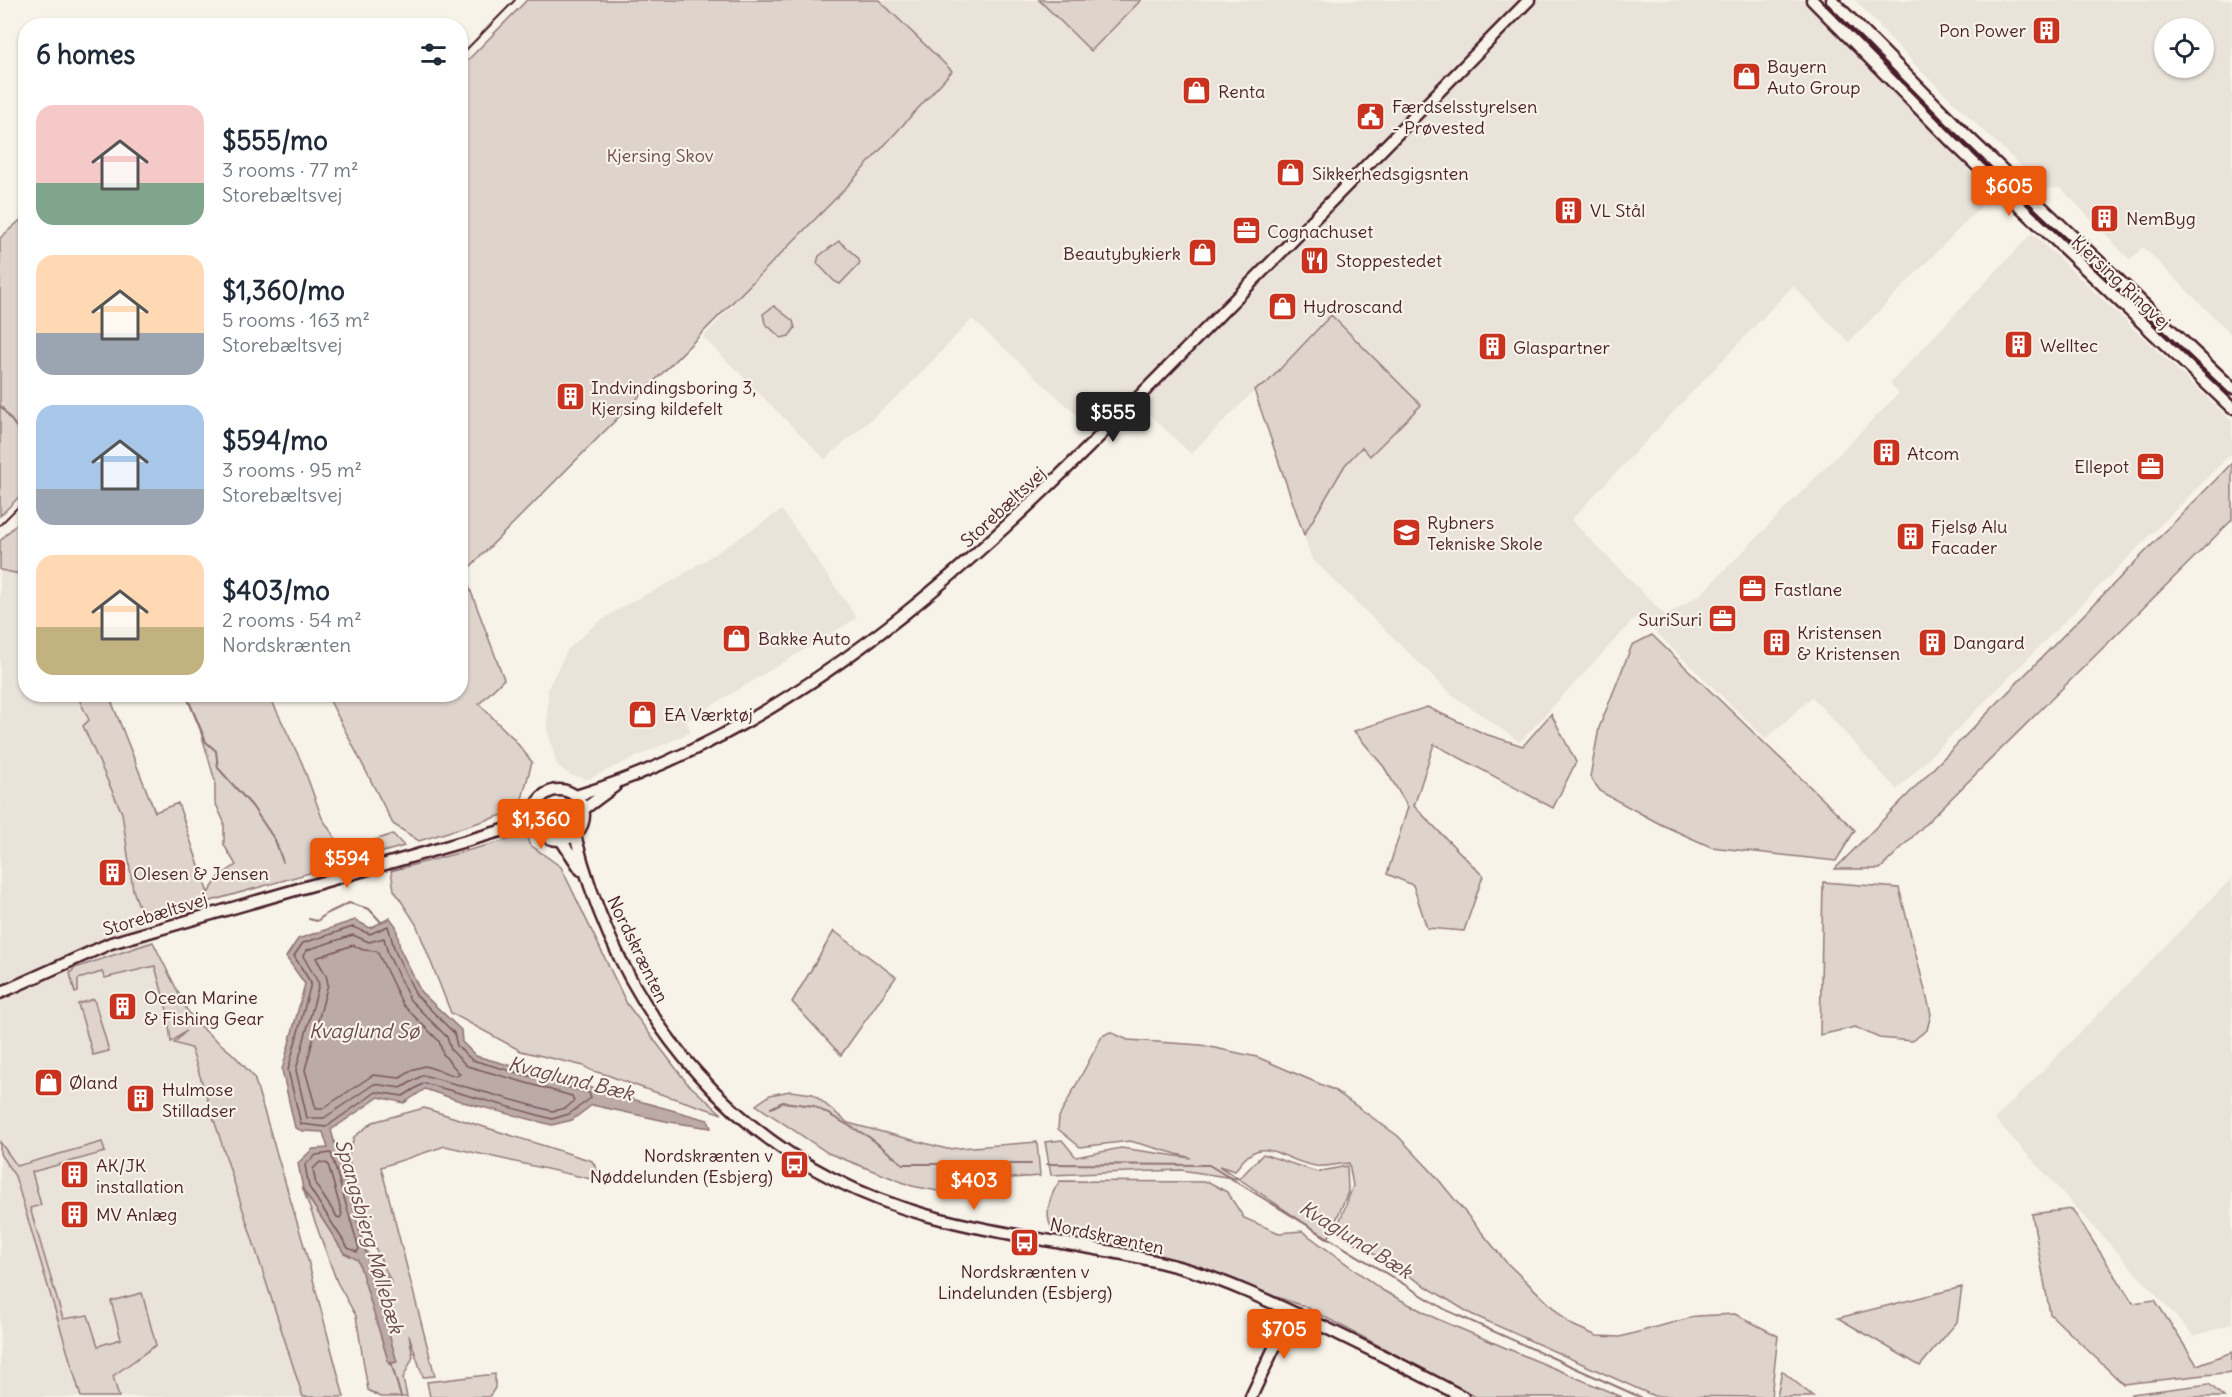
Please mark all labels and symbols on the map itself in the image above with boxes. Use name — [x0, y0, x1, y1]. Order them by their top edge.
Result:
building icon: Pon Power — [2031, 14, 2063, 46]
place label: Pon Power — [1939, 19, 2027, 42]
place label: Bayern Auto Group — [1767, 55, 1861, 99]
shop icon: Bayern Auto Group — [1730, 60, 1762, 92]
shop icon: Renta — [1181, 75, 1213, 107]
place label: Renta — [1218, 80, 1265, 103]
place label: Færdselsstyrelsen - Prøvested — [1392, 95, 1537, 139]
public building icon: Færdselsstyrelsen - Prøvested — [1355, 100, 1387, 132]
park label: Kjersing Skov — [606, 144, 714, 167]
shop icon: Sikkerhedsgigsnten — [1275, 157, 1307, 189]
place label: Sikkerhedsgigsnten — [1312, 162, 1469, 185]
pin: $605 — [1973, 166, 2045, 217]
building icon: VL Stål — [1553, 194, 1585, 226]
place label: VL Stål — [1590, 199, 1645, 222]
building icon: NemByg — [2089, 202, 2121, 234]
place label: NemByg — [2126, 207, 2196, 230]
office icon: Cognachuset — [1230, 215, 1262, 247]
place label: Cognachuset — [1267, 220, 1373, 243]
street label: Kjersing Ringvej — [2067, 230, 2175, 334]
shop icon: Beautybykierk — [1186, 237, 1218, 269]
place label: Beautybykierk — [1063, 242, 1181, 265]
restaurant icon: Stoppestedet — [1299, 244, 1331, 276]
place label: Stoppestedet — [1336, 249, 1442, 272]
shop icon: Hydroscand — [1266, 290, 1298, 322]
place label: Hydroscand — [1303, 295, 1403, 318]
building icon: Welltec — [2003, 329, 2035, 361]
building icon: Glaspartner — [1476, 331, 1508, 363]
place label: Welltec — [2040, 334, 2098, 357]
place label: Glaspartner — [1513, 336, 1611, 359]
place label: Indvindingsboring 3, Kjersing kildefelt — [591, 376, 756, 420]
building icon: Indvindingsboring 3, Kjersing kildefelt — [554, 381, 586, 413]
pin: $555 — [1077, 392, 1149, 443]
building icon: Atcom — [1870, 437, 1902, 469]
place label: Atcom — [1907, 442, 1960, 465]
office icon: Ellepot — [2134, 450, 2166, 482]
place label: Ellepot — [2074, 455, 2129, 478]
street label: Storebæltsvej — [956, 462, 1050, 552]
place label: Rybners Tekniske Skole — [1427, 511, 1543, 555]
place label: Fjelsø Alu Facader — [1931, 515, 2008, 559]
school or university icon: Rybners Tekniske Skole — [1390, 516, 1422, 548]
building icon: Fjelsø Alu Facader — [1894, 520, 1926, 552]
office icon: Fastlane — [1737, 573, 1769, 605]
place label: Fastlane — [1774, 578, 1842, 601]
office icon: SuriSuri — [1707, 603, 1739, 635]
place label: SuriSuri — [1638, 608, 1702, 631]
place label: Kristensen & Kristensen — [1797, 621, 1900, 665]
shop icon: Bakke Auto — [721, 622, 753, 654]
building icon: Kristensen & Kristensen — [1760, 626, 1792, 658]
building icon: Dangard — [1916, 626, 1948, 658]
place label: Bakke Auto — [758, 627, 851, 650]
place label: Dangard — [1953, 631, 2025, 654]
shop icon: EA Værktøj — [627, 698, 659, 730]
place label: EA Værktøj — [664, 703, 753, 726]
pin: $1,360 — [492, 799, 590, 850]
pin: $594 — [311, 838, 383, 889]
building icon: Olesen & Jensen — [96, 857, 128, 889]
place label: Olesen & Jensen — [133, 862, 269, 885]
street label: Storebæltsvej — [100, 887, 210, 941]
street label: Nordskrænten — [602, 892, 674, 1006]
place label: Ocean Marine & Fishing Gear — [144, 986, 265, 1030]
building icon: Ocean Marine & Fishing Gear — [107, 991, 139, 1023]
water label: Kvaglund Sø — [309, 1018, 420, 1043]
water label: Kvaglund Bæk — [506, 1050, 638, 1106]
shop icon: Øland — [32, 1066, 64, 1098]
place label: Øland — [69, 1071, 118, 1094]
place label: Hulmose Stilladser — [162, 1078, 237, 1122]
building icon: Hulmose Stilladser — [125, 1083, 157, 1115]
water label: Spangsbjerg Møllebæk — [330, 1136, 410, 1338]
place label: Nordskrænten v Nøddelunden (Esbjerg) — [590, 1144, 773, 1188]
bus stop icon: Nordskrænten v Nøddelunden (Esbjerg) — [778, 1149, 810, 1181]
place label: AK/JK installation — [96, 1154, 184, 1198]
building icon: AK/JK installation — [59, 1159, 91, 1191]
pin: $403 — [938, 1160, 1010, 1211]
water label: Kvaglund Bæk — [1295, 1194, 1418, 1284]
building icon: MV Anlæg — [59, 1198, 91, 1230]
place label: MV Anlæg — [96, 1203, 177, 1226]
street label: Nordskrænten — [1048, 1213, 1166, 1259]
bus stop icon: Nordskrænten v Lindelunden (Esbjerg) — [1009, 1226, 1041, 1258]
place label: Nordskrænten v Lindelunden (Esbjerg) — [938, 1260, 1112, 1304]
pin: $705 — [1248, 1309, 1320, 1360]

